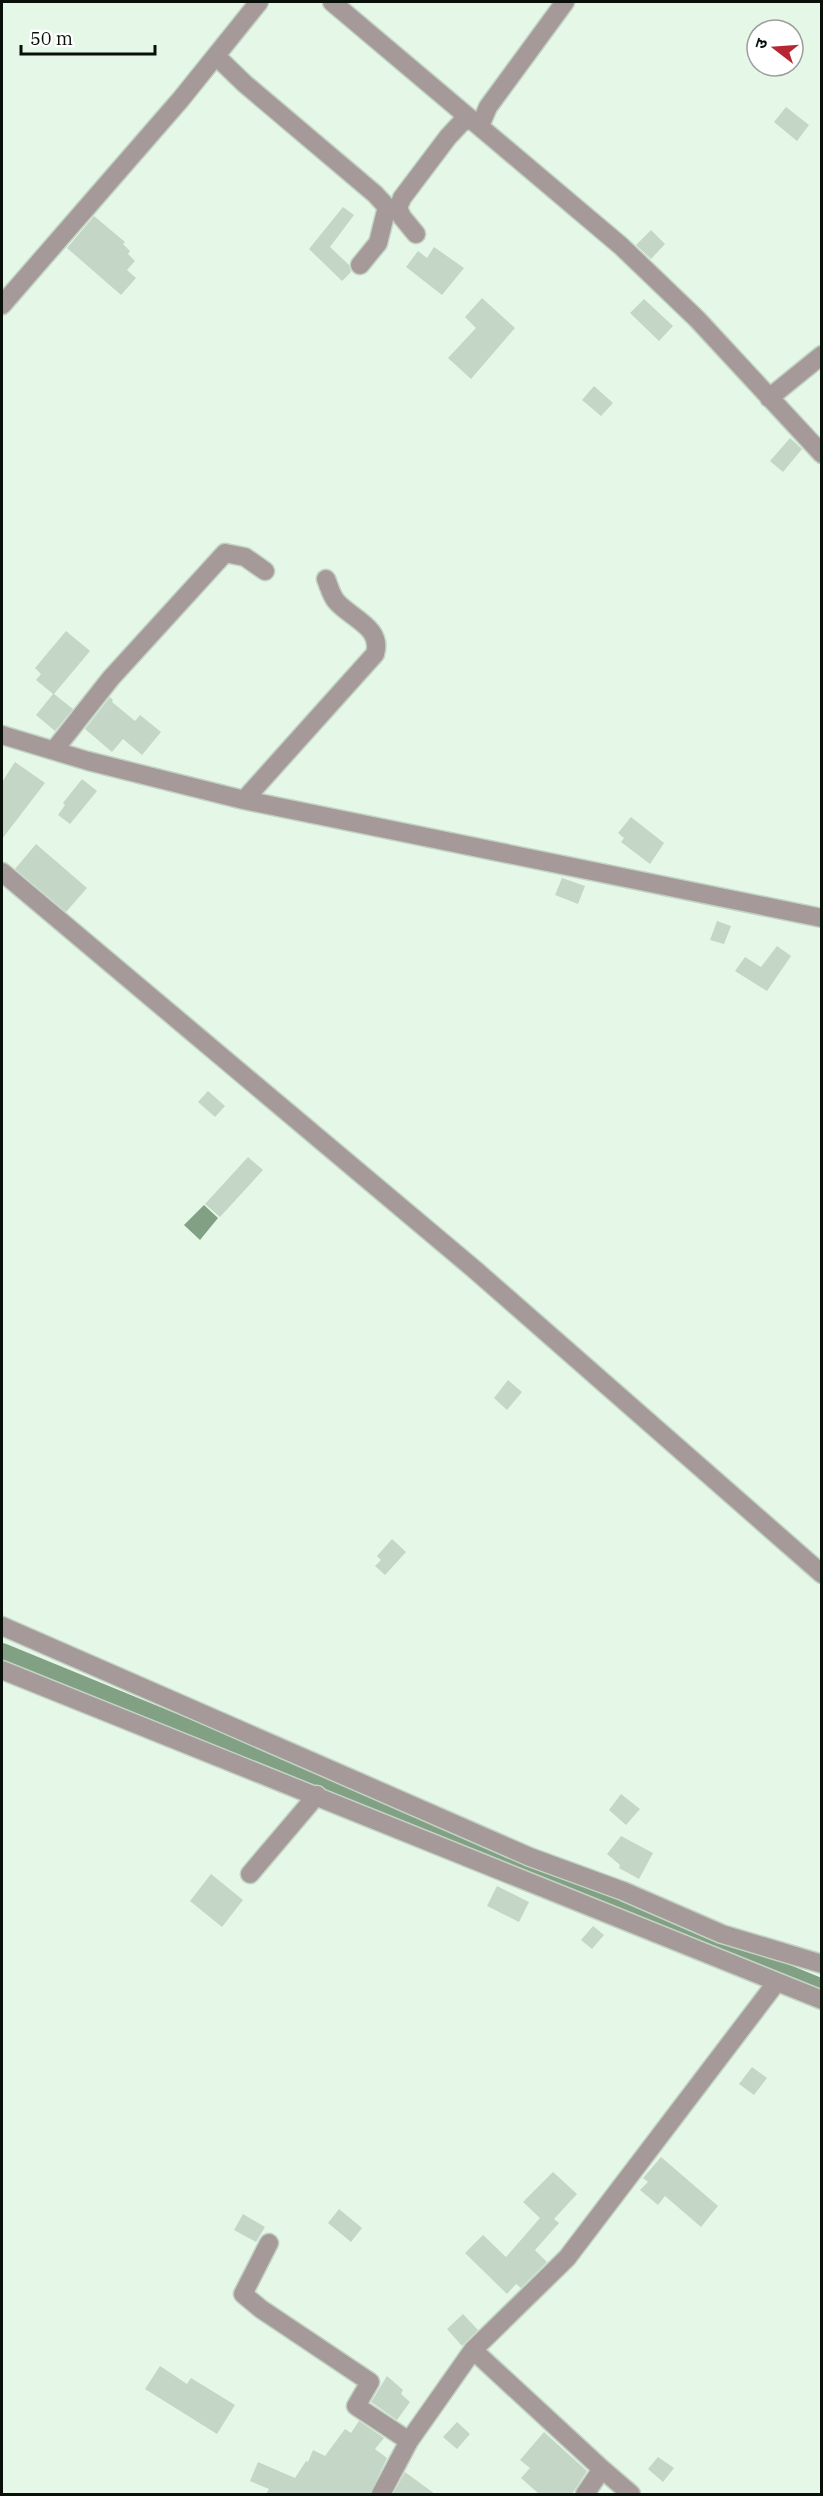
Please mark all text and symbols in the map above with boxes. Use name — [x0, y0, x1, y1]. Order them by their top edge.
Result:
scale bar — [21, 18, 154, 56]
north arrow — [745, 18, 805, 78]
text: 50 m — [30, 27, 73, 50]
text: उ — [750, 36, 772, 51]

